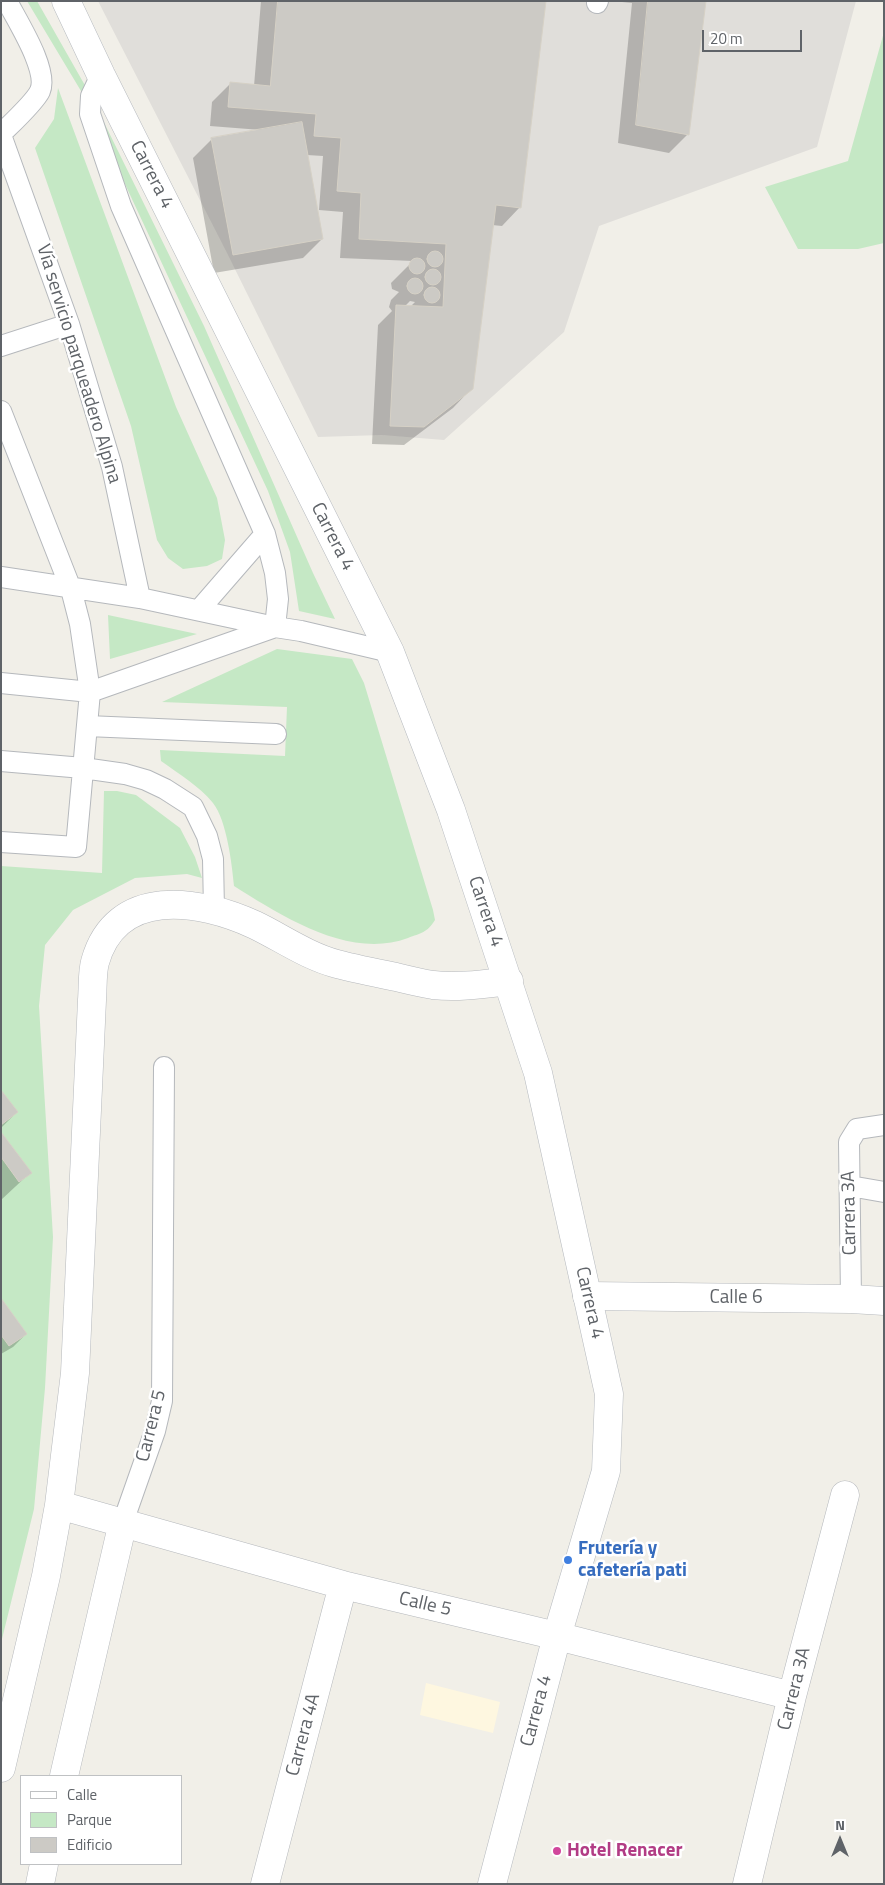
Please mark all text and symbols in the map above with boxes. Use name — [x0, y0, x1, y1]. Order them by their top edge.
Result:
scale bar — [705, 20, 805, 52]
text: 20 m — [710, 27, 743, 50]
street label: Carrera 4 — [124, 137, 178, 213]
street label: Vía servicio parqueadero Alpina — [31, 242, 125, 486]
street label: Carrera 4 — [305, 499, 359, 575]
street label: Carrera 4 — [462, 874, 508, 950]
street label: Carrera 3A — [838, 1170, 862, 1256]
street label: Carrera 4 — [570, 1265, 608, 1341]
street label: Calle 6 — [709, 1287, 763, 1309]
street label: Carrera 5 — [132, 1388, 172, 1464]
place label: Frutería y cafetería pati — [578, 1538, 687, 1582]
marker: Frutería y cafetería pati — [562, 1554, 574, 1566]
street label: Calle 5 — [397, 1588, 453, 1622]
street label: Carrera 3A — [774, 1645, 816, 1733]
street label: Carrera 4 — [517, 1673, 557, 1749]
street label: Carrera 4A — [282, 1691, 326, 1779]
legend — [20, 1775, 182, 1865]
text: Calle — [67, 1783, 97, 1806]
text: Parque — [67, 1808, 112, 1831]
text: N — [835, 1814, 845, 1835]
north arrow — [815, 1815, 865, 1865]
text: Edificio — [67, 1833, 112, 1856]
place label: Hotel Renacer — [567, 1840, 682, 1862]
marker: Hotel Renacer — [551, 1845, 563, 1857]

